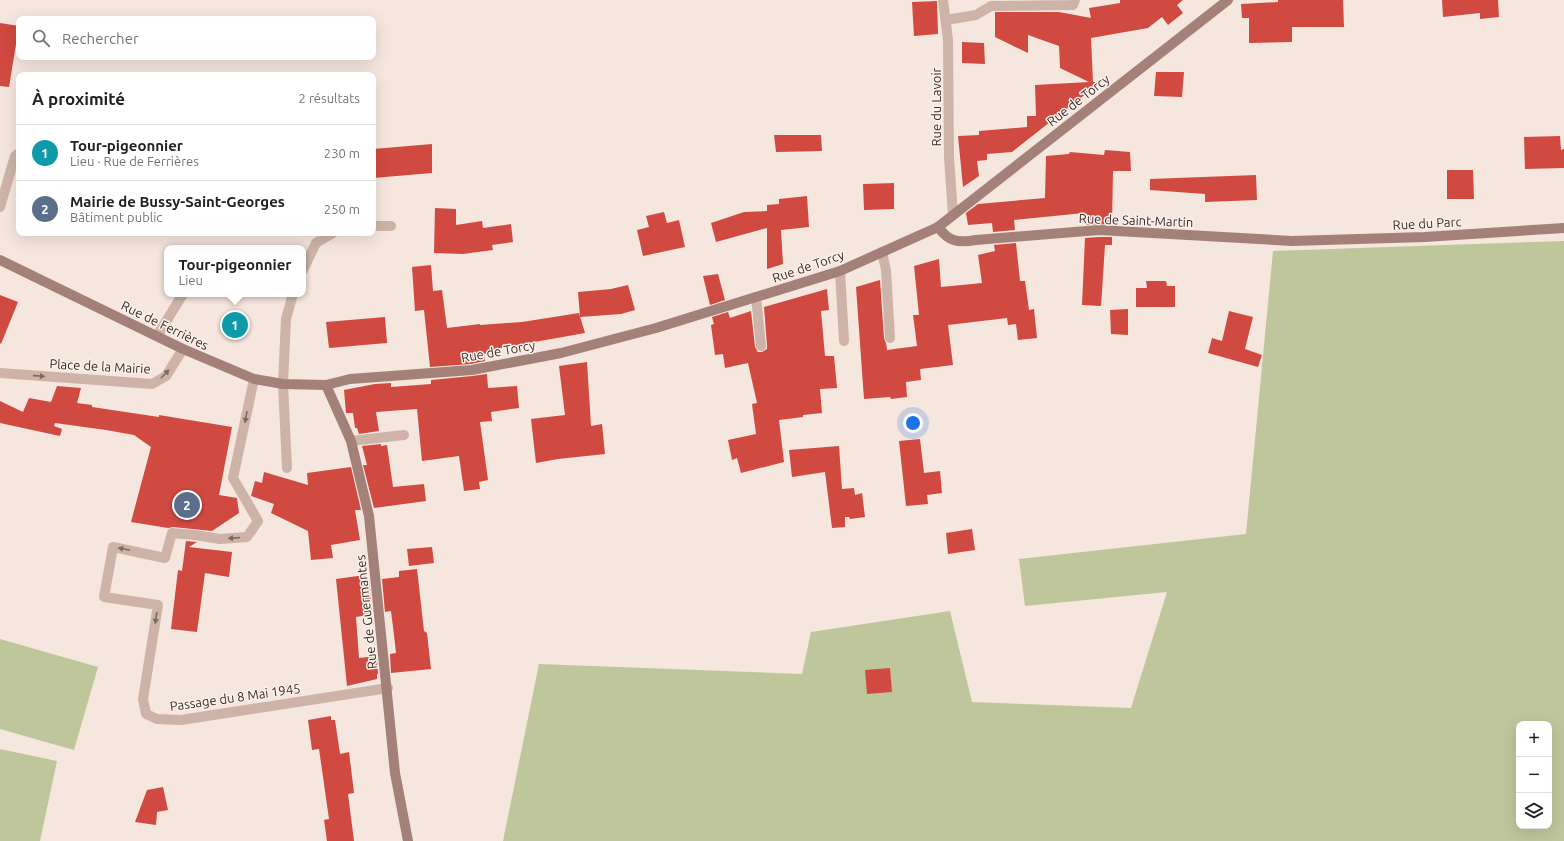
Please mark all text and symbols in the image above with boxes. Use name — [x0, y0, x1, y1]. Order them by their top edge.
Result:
search box — [16, 16, 376, 60]
icon: search — [30, 27, 52, 49]
text: Rechercher — [62, 30, 139, 47]
street label: Rue du Lavoir — [929, 67, 943, 147]
street label: Rue de Torcy — [1044, 71, 1112, 129]
text: À proximité — [32, 89, 125, 108]
text: 2 résultats — [299, 91, 360, 105]
text: Tour-pigeonnier — [70, 137, 183, 154]
text: 1 — [41, 146, 49, 160]
text: 230 m — [324, 146, 360, 160]
text: Lieu · Rue de Ferrières — [70, 154, 199, 168]
text: Mairie de Bussy-Saint-Georges — [70, 193, 285, 210]
text: 2 — [41, 202, 49, 216]
text: 250 m — [324, 202, 360, 216]
text: Bâtiment public — [70, 210, 162, 224]
street label: Rue de Saint-Martin — [1078, 211, 1194, 229]
street label: Rue du Parc — [1392, 214, 1462, 232]
popup — [164, 245, 306, 297]
street label: Rue de Torcy — [770, 247, 846, 285]
text: Tour-pigeonnier — [179, 256, 291, 273]
text: Lieu — [179, 273, 203, 287]
street label: Rue de Ferrières — [119, 298, 211, 352]
pin: 1 — [222, 310, 248, 340]
street label: Rue de Torcy — [460, 338, 536, 364]
street label: Place de la Mairie — [49, 356, 151, 376]
one-way arrow — [160, 369, 170, 379]
one-way arrow — [33, 372, 45, 379]
one-way arrow — [243, 411, 249, 424]
your location — [903, 413, 923, 433]
pin: 2 — [174, 490, 200, 520]
one-way arrow — [228, 535, 240, 541]
one-way arrow — [117, 546, 130, 552]
street label: Rue de Guermantes — [353, 554, 379, 670]
one-way arrow — [152, 612, 158, 624]
street label: Passage du 8 Mai 1945 — [169, 681, 301, 713]
map controls — [1516, 721, 1552, 829]
button: + — [1516, 721, 1552, 757]
button: − — [1516, 757, 1552, 793]
button: layers — [1516, 793, 1552, 829]

